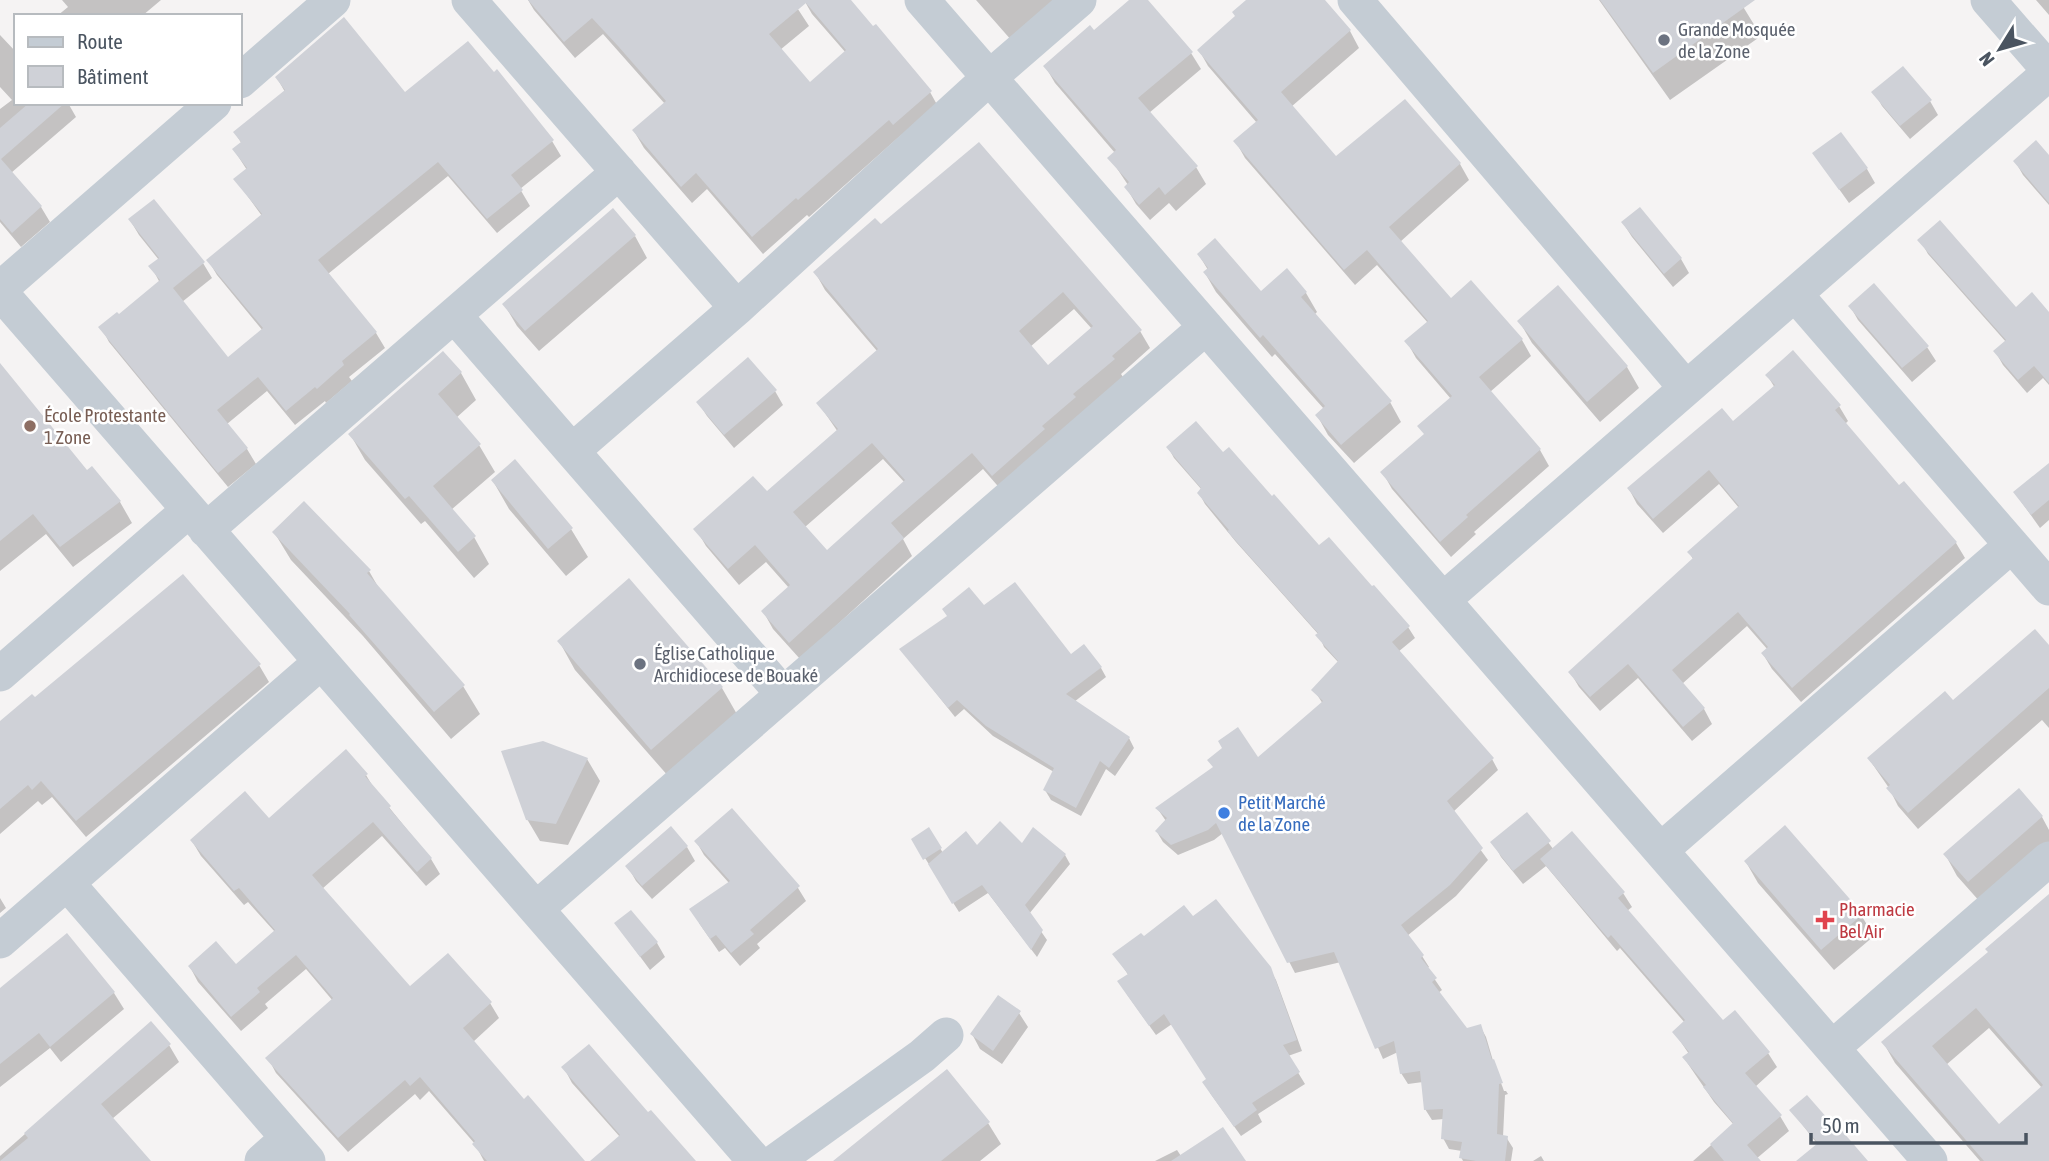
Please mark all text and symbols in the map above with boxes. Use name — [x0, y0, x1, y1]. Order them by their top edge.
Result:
legend — [14, 14, 242, 105]
north arrow — [1965, 14, 2035, 84]
place label: Grande Mosquée de la Zone — [1678, 18, 1795, 62]
text: Route — [77, 29, 123, 53]
marker: Grande Mosquée de la Zone — [1656, 32, 1672, 48]
text: N — [1974, 48, 1999, 70]
text: Bâtiment — [77, 64, 148, 88]
place label: École Protestante 1 Zone — [44, 404, 166, 448]
marker: École Protestante 1 Zone — [22, 418, 38, 434]
place label: Église Catholique Archidiocese de Bouaké — [654, 642, 818, 686]
marker: Église Catholique Archidiocese de Bouaké — [632, 656, 648, 672]
place label: Petit Marché de la Zone — [1238, 791, 1326, 835]
marker: Petit Marché de la Zone — [1216, 805, 1232, 821]
place label: Pharmacie Bel Air — [1839, 898, 1915, 942]
marker: Pharmacie Bel Air — [1817, 912, 1833, 928]
scale bar — [1811, 1102, 2026, 1146]
text: 50 m — [1822, 1113, 1860, 1137]

